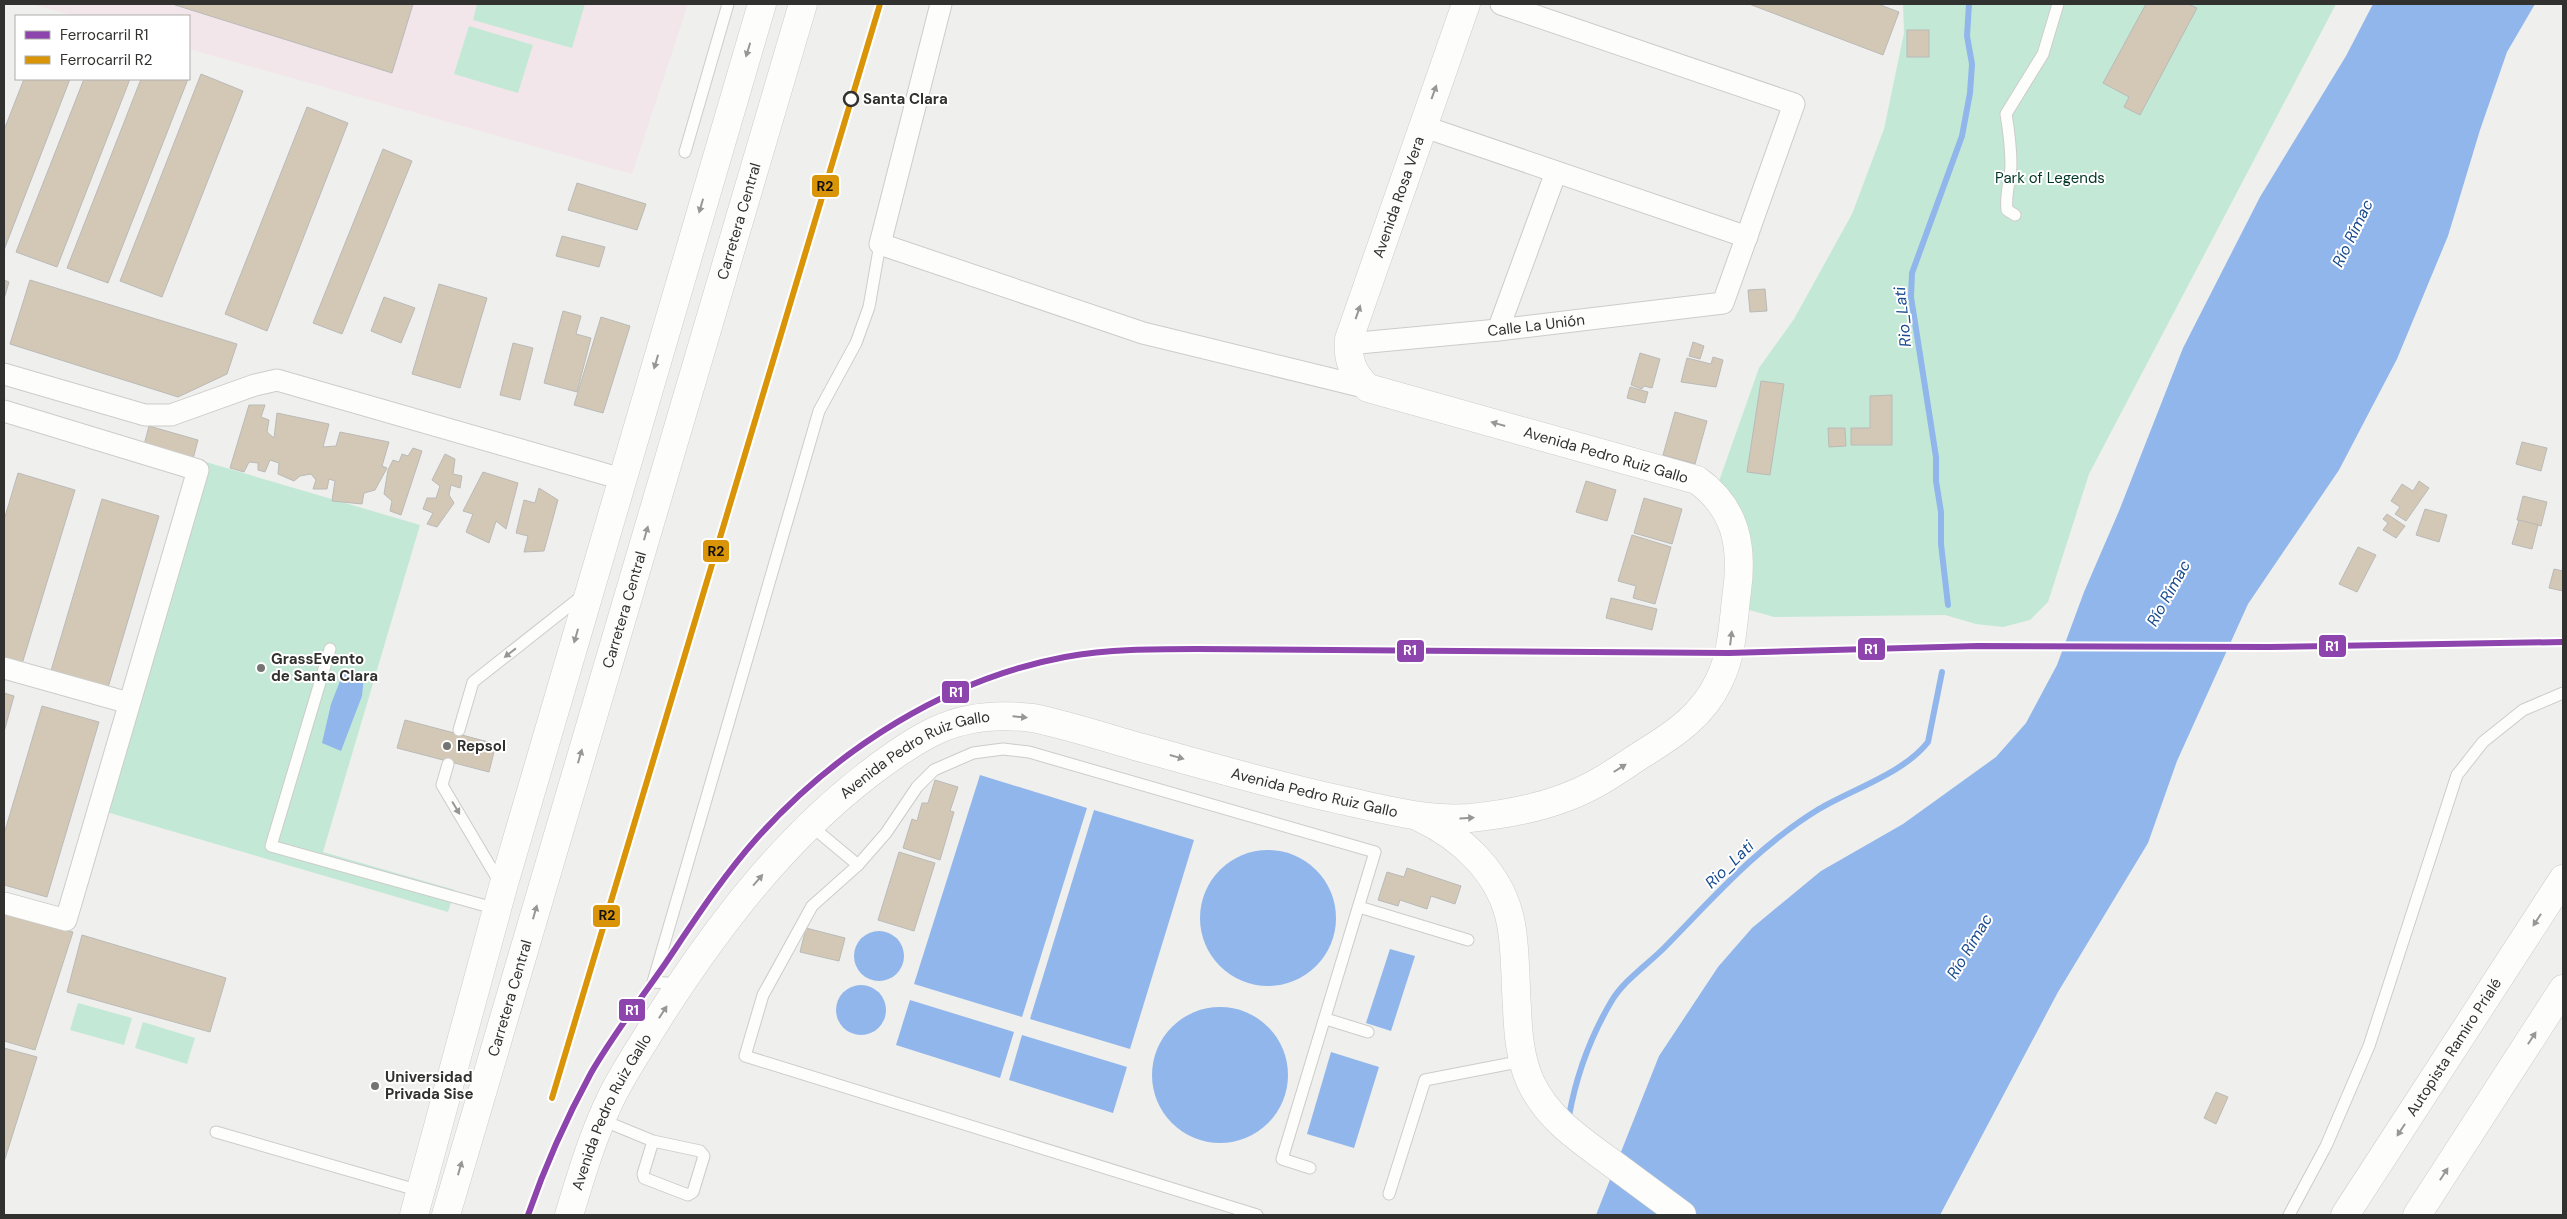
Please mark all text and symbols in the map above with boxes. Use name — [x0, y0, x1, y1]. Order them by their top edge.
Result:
legend — [15, 15, 190, 80]
text: Ferrocarril R1 — [60, 25, 148, 45]
one-way arrow — [743, 43, 751, 58]
text: Ferrocarril R2 — [60, 50, 152, 70]
one-way arrow — [1431, 85, 1439, 100]
place label: Santa Clara — [863, 89, 948, 109]
marker: Santa Clara — [843, 91, 859, 107]
street label: Avenida Rosa Vera — [1368, 134, 1429, 261]
street label: Carretera Central — [712, 160, 766, 282]
park label: Park of Legends — [1995, 168, 2105, 188]
line badge: R2 — [811, 174, 840, 198]
text: R2 — [817, 177, 833, 195]
water label: Río Rímac — [2327, 196, 2378, 270]
one-way arrow — [697, 199, 705, 214]
water label: Rio_Lati — [1889, 285, 1916, 348]
one-way arrow — [1354, 304, 1362, 319]
street label: Calle La Unión — [1487, 310, 1586, 341]
one-way arrow — [651, 355, 659, 370]
one-way arrow — [1491, 420, 1506, 428]
street label: Avenida Pedro Ruiz Gallo — [1521, 422, 1691, 488]
one-way arrow — [642, 525, 650, 540]
line badge: R2 — [702, 539, 730, 563]
text: R2 — [708, 542, 724, 560]
street label: Carretera Central — [598, 549, 651, 671]
water label: Río Rímac — [2142, 556, 2195, 630]
one-way arrow — [572, 628, 580, 643]
one-way arrow — [1727, 629, 1735, 645]
line badge: R1 — [2318, 634, 2347, 658]
line badge: R1 — [1857, 637, 1886, 661]
text: R1 — [2325, 637, 2339, 655]
line badge: R1 — [1396, 639, 1425, 663]
text: R1 — [1864, 640, 1878, 658]
text: R1 — [1403, 641, 1417, 659]
one-way arrow — [504, 647, 517, 658]
place label: GrassEvento de Santa Clara — [271, 649, 378, 686]
marker: GrassEvento de Santa Clara — [255, 662, 267, 674]
line badge: R1 — [941, 680, 970, 704]
text: R1 — [949, 683, 963, 701]
street label: Avenida Pedro Ruiz Gallo — [835, 707, 991, 803]
one-way arrow — [1012, 713, 1028, 721]
place label: Repsol — [457, 736, 506, 756]
marker: Repsol — [441, 740, 453, 752]
one-way arrow — [577, 748, 585, 763]
one-way arrow — [1169, 754, 1184, 762]
street label: Avenida Pedro Ruiz Gallo — [1229, 763, 1400, 822]
one-way arrow — [1613, 764, 1626, 773]
one-way arrow — [451, 802, 460, 815]
one-way arrow — [1460, 813, 1476, 821]
water label: Rio_Lati — [1700, 835, 1759, 893]
one-way arrow — [752, 875, 764, 887]
one-way arrow — [531, 904, 539, 919]
line badge: R2 — [592, 904, 621, 928]
text: R2 — [599, 906, 615, 924]
water label: Río Rímac — [1942, 910, 1997, 983]
one-way arrow — [2532, 913, 2541, 927]
street label: Carretera Central — [483, 937, 537, 1059]
street label: Autopista Ramiro Prialé — [2402, 974, 2506, 1120]
line badge: R1 — [618, 998, 646, 1022]
text: R1 — [625, 1001, 639, 1019]
one-way arrow — [658, 1005, 667, 1019]
street label: Avenida Pedro Ruiz Gallo — [567, 1030, 656, 1193]
one-way arrow — [2527, 1031, 2536, 1044]
place label: Universidad Privada Sise — [385, 1067, 474, 1104]
marker: Universidad Privada Sise — [369, 1080, 381, 1092]
one-way arrow — [2396, 1123, 2405, 1136]
one-way arrow — [456, 1161, 464, 1176]
one-way arrow — [2439, 1168, 2448, 1181]

